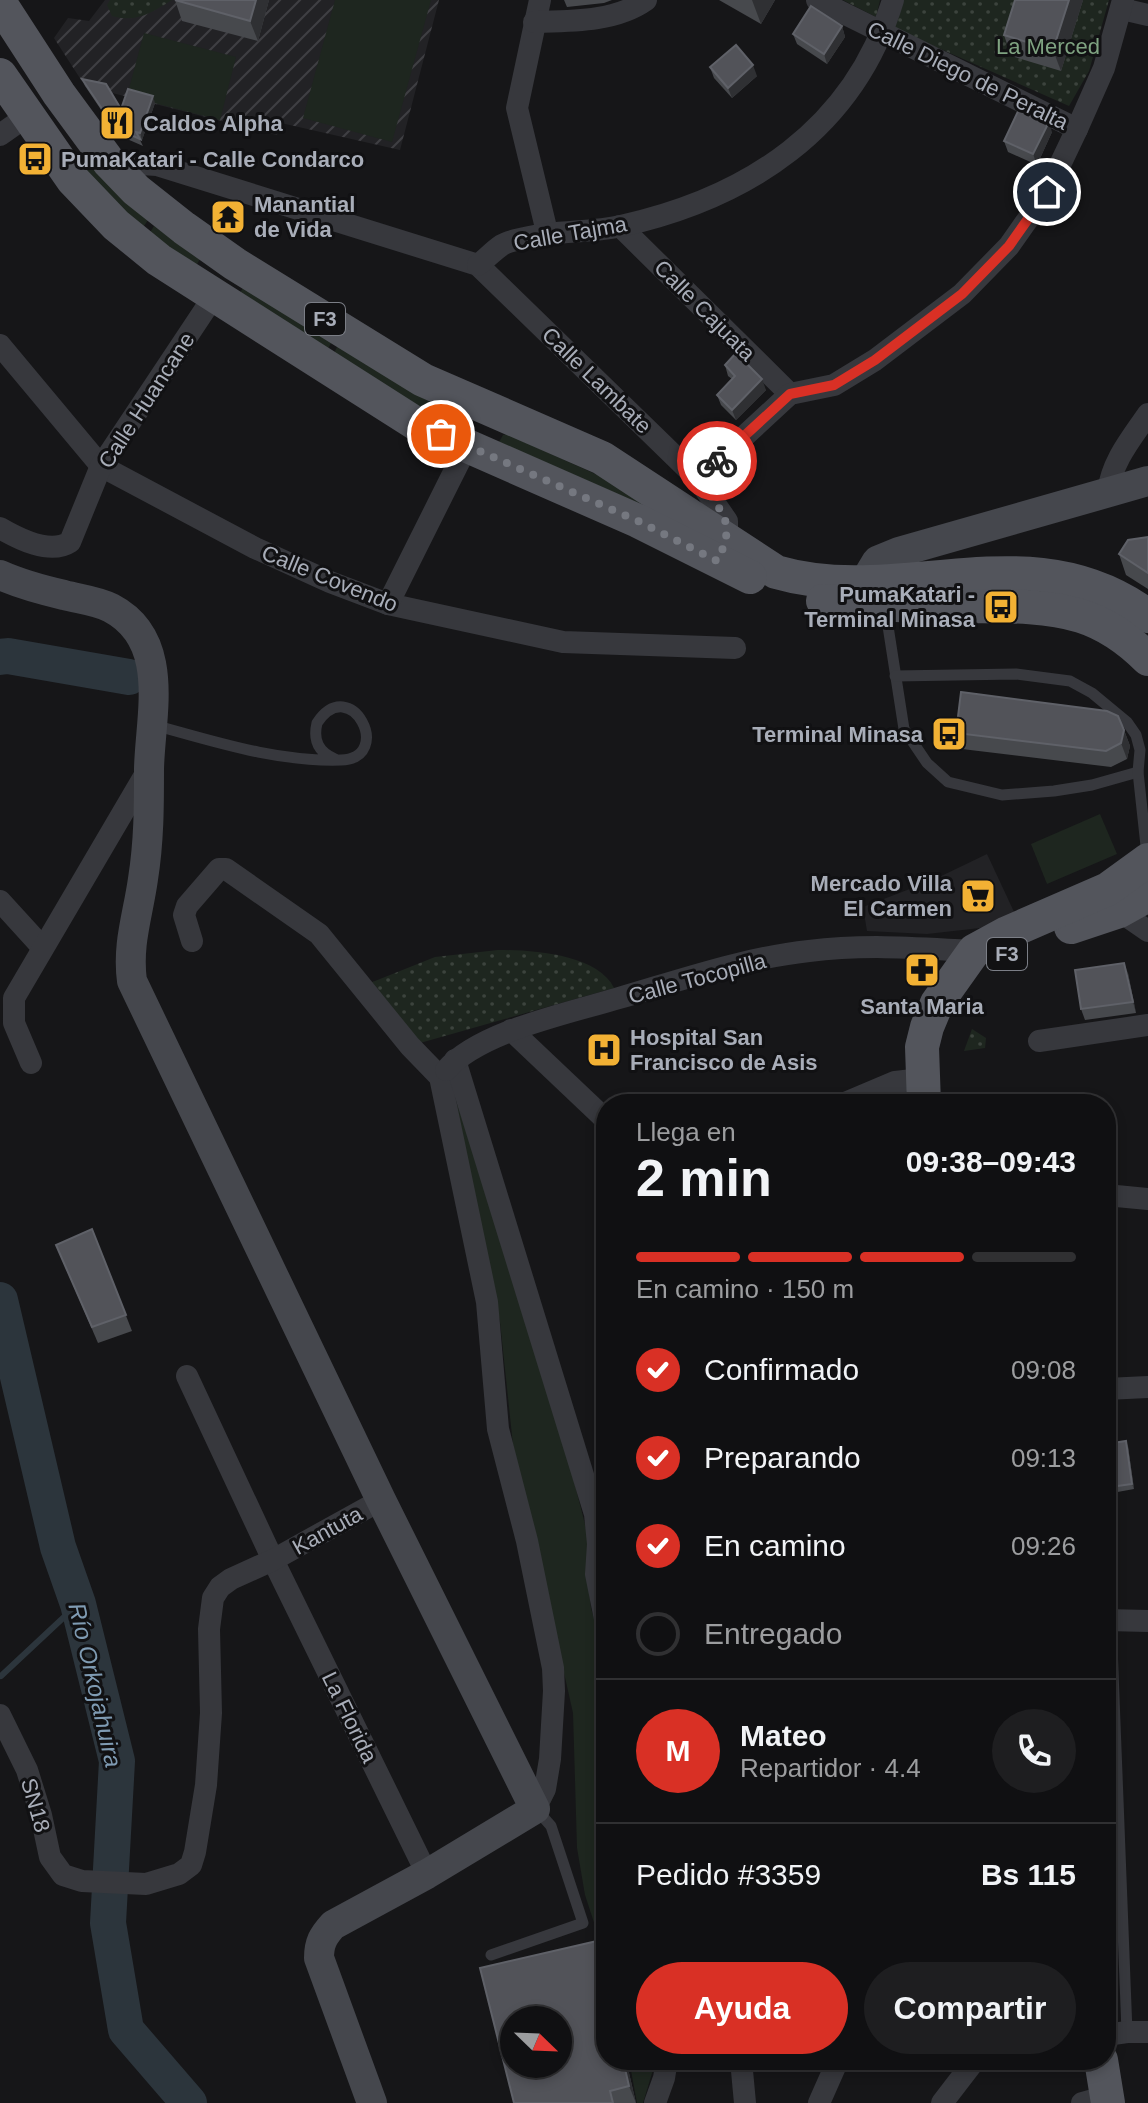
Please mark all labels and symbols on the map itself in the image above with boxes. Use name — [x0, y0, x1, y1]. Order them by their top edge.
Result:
street label: Calle Diego de Peralta — [863, 16, 1073, 135]
park label: La Merced — [996, 34, 1100, 59]
restaurant icon: Caldos Alpha — [98, 104, 136, 142]
place label: Caldos Alpha — [143, 111, 284, 136]
bus stop icon: PumaKatari - Calle Condarco — [16, 140, 54, 178]
place label: PumaKatari - Calle Condarco — [61, 147, 364, 172]
pin — [1013, 158, 1081, 226]
place label: Manantial de Vida — [254, 192, 355, 242]
temple icon: Manantial de Vida — [209, 198, 247, 236]
street label: Calle Tajma — [512, 211, 629, 256]
street label: Calle Cajuata — [649, 255, 761, 366]
road number: F3 — [305, 303, 345, 335]
street label: Calle Lambate — [537, 322, 656, 439]
street label: Calle Huancane — [93, 328, 200, 473]
pin — [407, 400, 475, 468]
courier — [677, 421, 757, 501]
street label: Calle Covendo — [258, 540, 401, 617]
place label: PumaKatari - Terminal Minasa — [804, 582, 976, 632]
bus stop icon: PumaKatari - Terminal Minasa — [982, 588, 1020, 626]
bus stop icon: Terminal Minasa — [930, 715, 968, 753]
place label: Terminal Minasa — [752, 722, 924, 747]
place label: Mercado Villa El Carmen — [811, 871, 953, 921]
supermarket icon: Mercado Villa El Carmen — [959, 877, 997, 915]
road number: F3 — [987, 938, 1027, 970]
street label: Calle Tocopilla — [626, 948, 769, 1009]
pharmacy icon: Santa Maria — [903, 951, 941, 989]
place label: Santa Maria — [860, 994, 985, 1019]
place label: Hospital San Francisco de Asis — [630, 1025, 817, 1075]
hospital icon: Hospital San Francisco de Asis — [585, 1031, 623, 1069]
street label: Kantuta — [288, 1501, 367, 1560]
water label: Río Orkojahuira — [63, 1600, 128, 1770]
street label: La Florida — [317, 1668, 383, 1767]
street label: SN18 — [16, 1775, 55, 1835]
north arrow — [500, 2006, 572, 2078]

